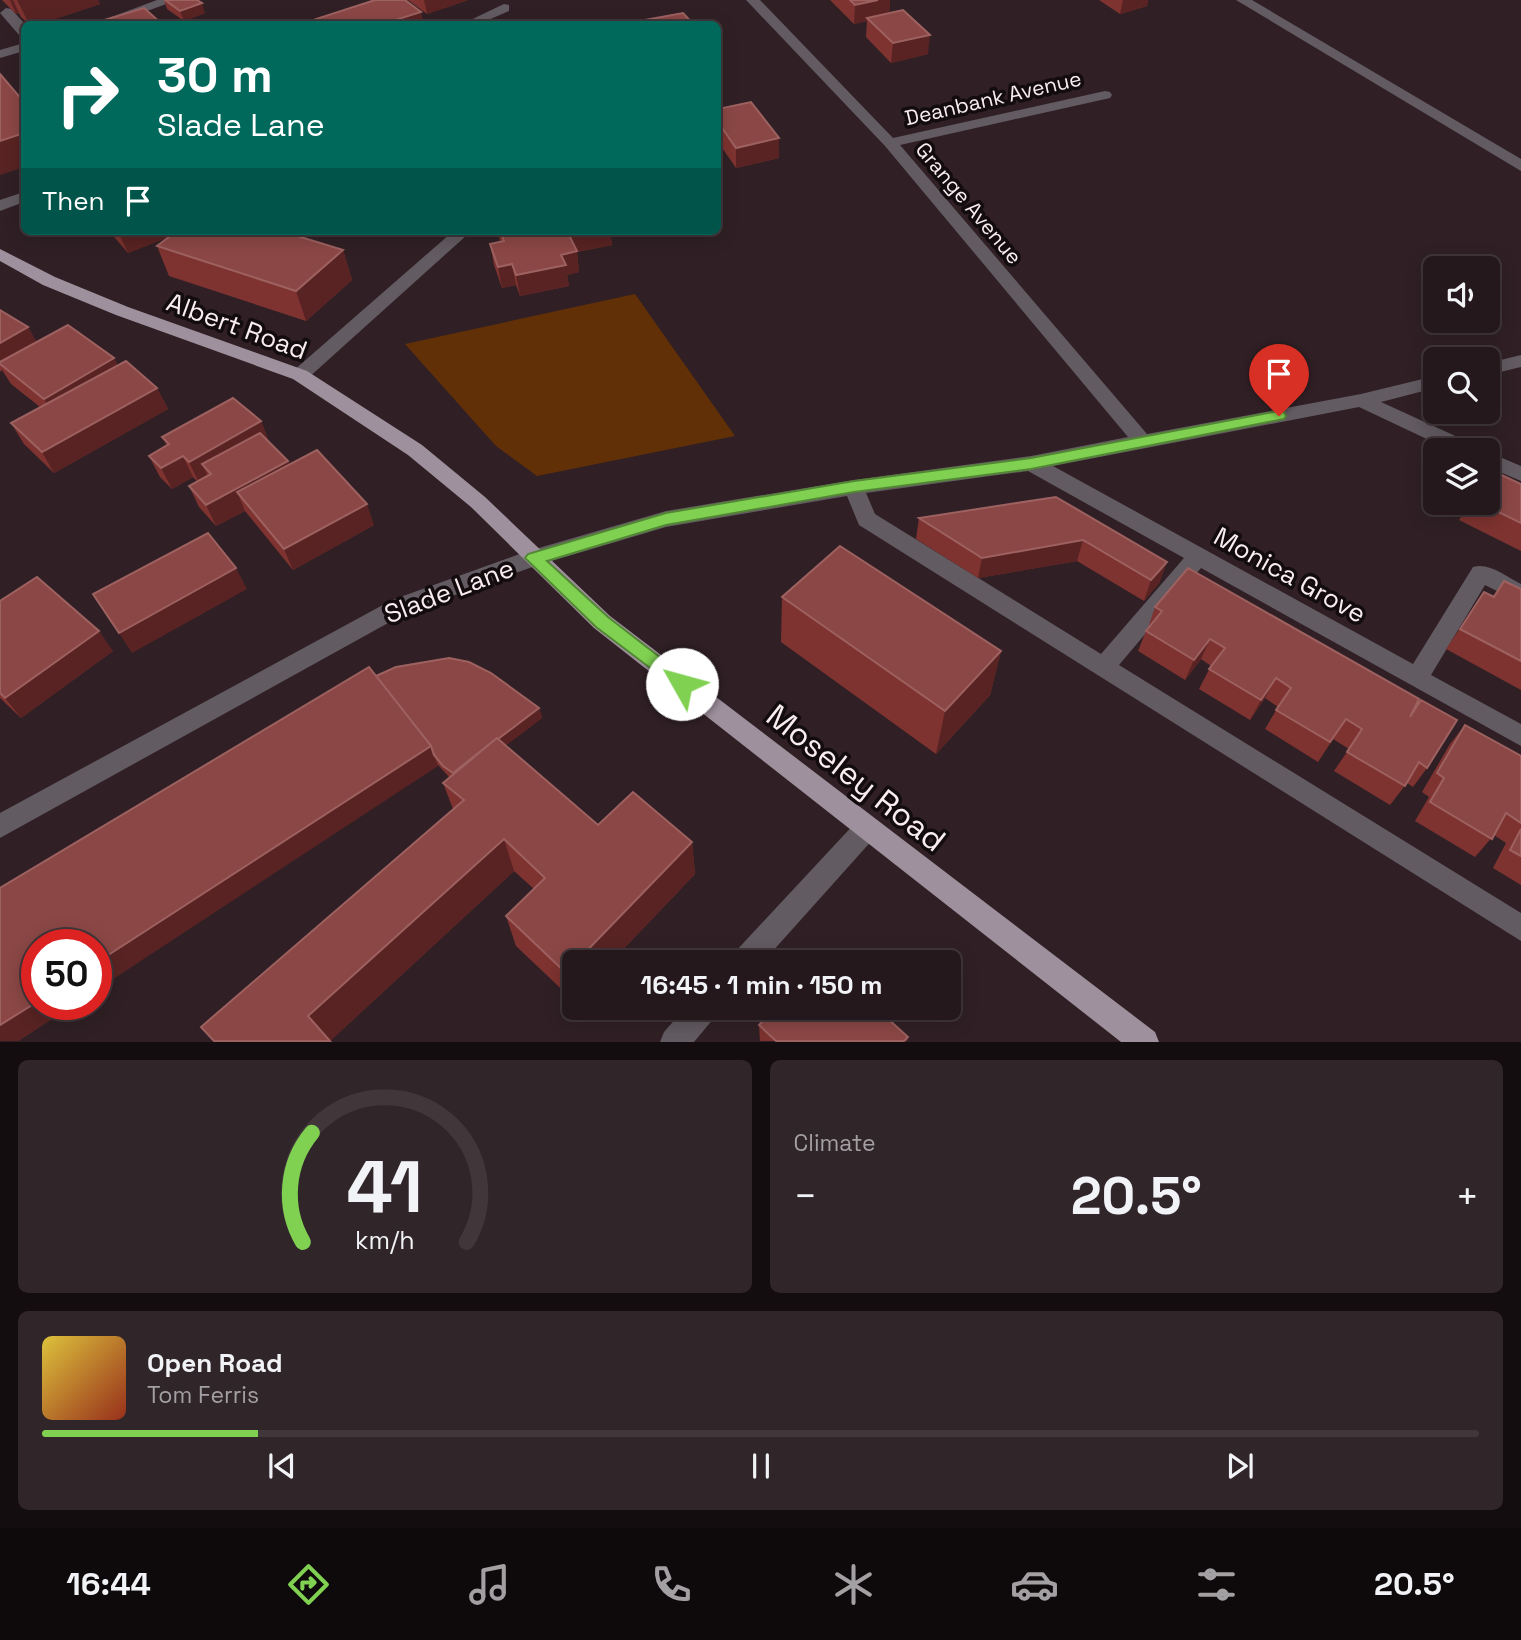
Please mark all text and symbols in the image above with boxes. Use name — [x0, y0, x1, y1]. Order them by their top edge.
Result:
text: 30 m — [157, 44, 273, 106]
icon: right — [42, 49, 133, 140]
street label: Deanbank Avenue — [902, 65, 1084, 131]
text: Slade Lane — [157, 105, 325, 145]
street label: Grange Avenue — [910, 136, 1028, 270]
icon: arrive — [119, 182, 157, 220]
text: Then — [42, 184, 105, 218]
map controls — [1423, 256, 1500, 515]
button: sound — [1423, 256, 1500, 333]
street label: Albert Road — [162, 285, 312, 367]
pin — [1249, 344, 1309, 416]
button: search — [1423, 347, 1500, 424]
icon: arrive — [1260, 355, 1298, 393]
button: layers — [1423, 438, 1500, 515]
street label: Monica Grove — [1208, 519, 1372, 631]
street label: Slade Lane — [379, 551, 519, 631]
position arrow — [645, 647, 719, 721]
street label: Moseley Road — [758, 696, 954, 860]
speed limit sign: 50 — [21, 929, 112, 1020]
text: 16:45 · 1 min · 150 m — [641, 968, 882, 1002]
text: Climate — [794, 1128, 876, 1158]
text: 41 — [347, 1141, 423, 1234]
text: 20.5° — [1071, 1163, 1202, 1229]
text: − — [794, 1172, 817, 1220]
text: + — [1455, 1172, 1479, 1220]
text: km/h — [355, 1224, 415, 1256]
text: Open Road — [147, 1346, 283, 1380]
text: Tom Ferris — [147, 1380, 259, 1410]
icon: previous — [263, 1447, 301, 1485]
icon: pause — [742, 1447, 780, 1485]
icon: next — [1221, 1447, 1259, 1485]
icon: directions — [284, 1560, 333, 1609]
icon: music — [465, 1560, 514, 1609]
icon: phone — [647, 1560, 696, 1609]
icon: climate — [829, 1560, 878, 1609]
icon: car — [1010, 1560, 1059, 1609]
icon: filters — [1192, 1560, 1241, 1609]
text: 16:44 — [66, 1564, 151, 1604]
text: 20.5° — [1374, 1564, 1455, 1604]

